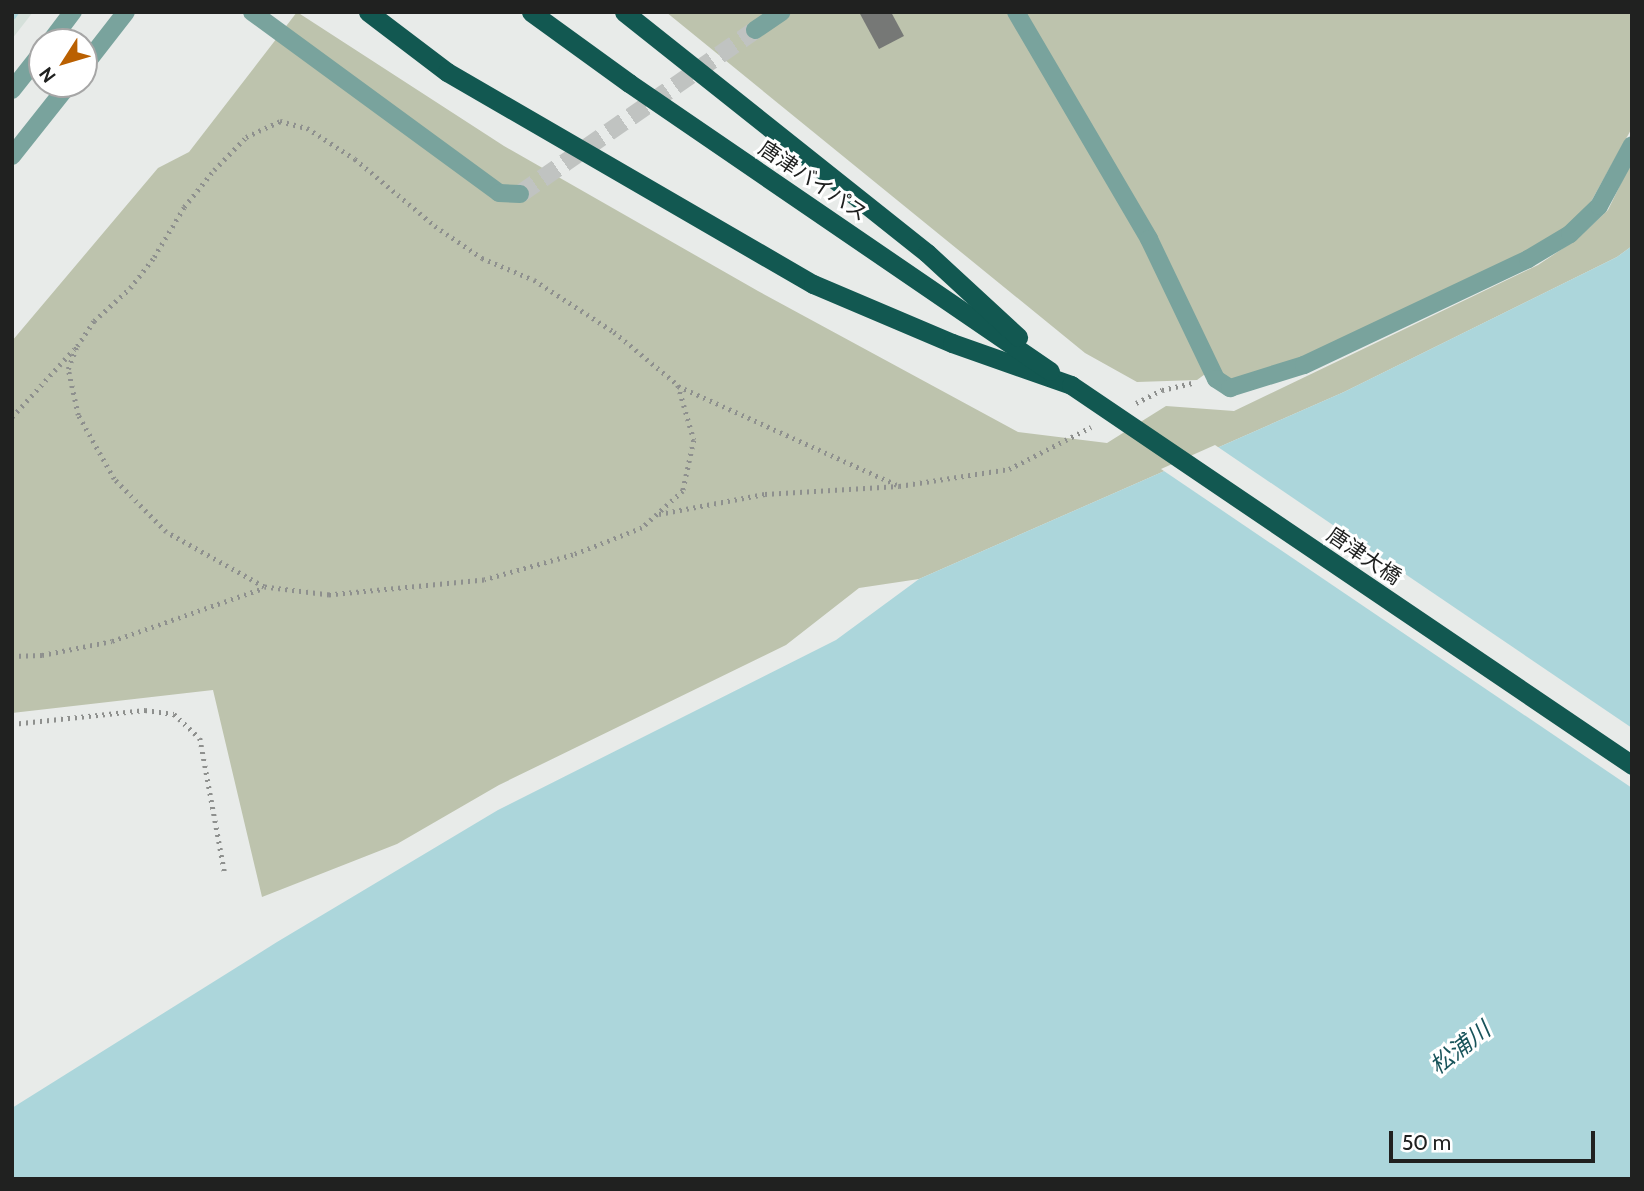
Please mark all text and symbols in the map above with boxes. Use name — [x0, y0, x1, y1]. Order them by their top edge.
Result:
north arrow — [28, 28, 98, 98]
text: N — [34, 62, 61, 87]
street label: 唐津バイパス — [754, 135, 872, 227]
street label: 唐津大橋 — [1322, 522, 1406, 590]
water label: 松浦川 — [1424, 1016, 1496, 1080]
scale bar — [1392, 1118, 1598, 1162]
text: 50 m — [1402, 1130, 1451, 1155]

